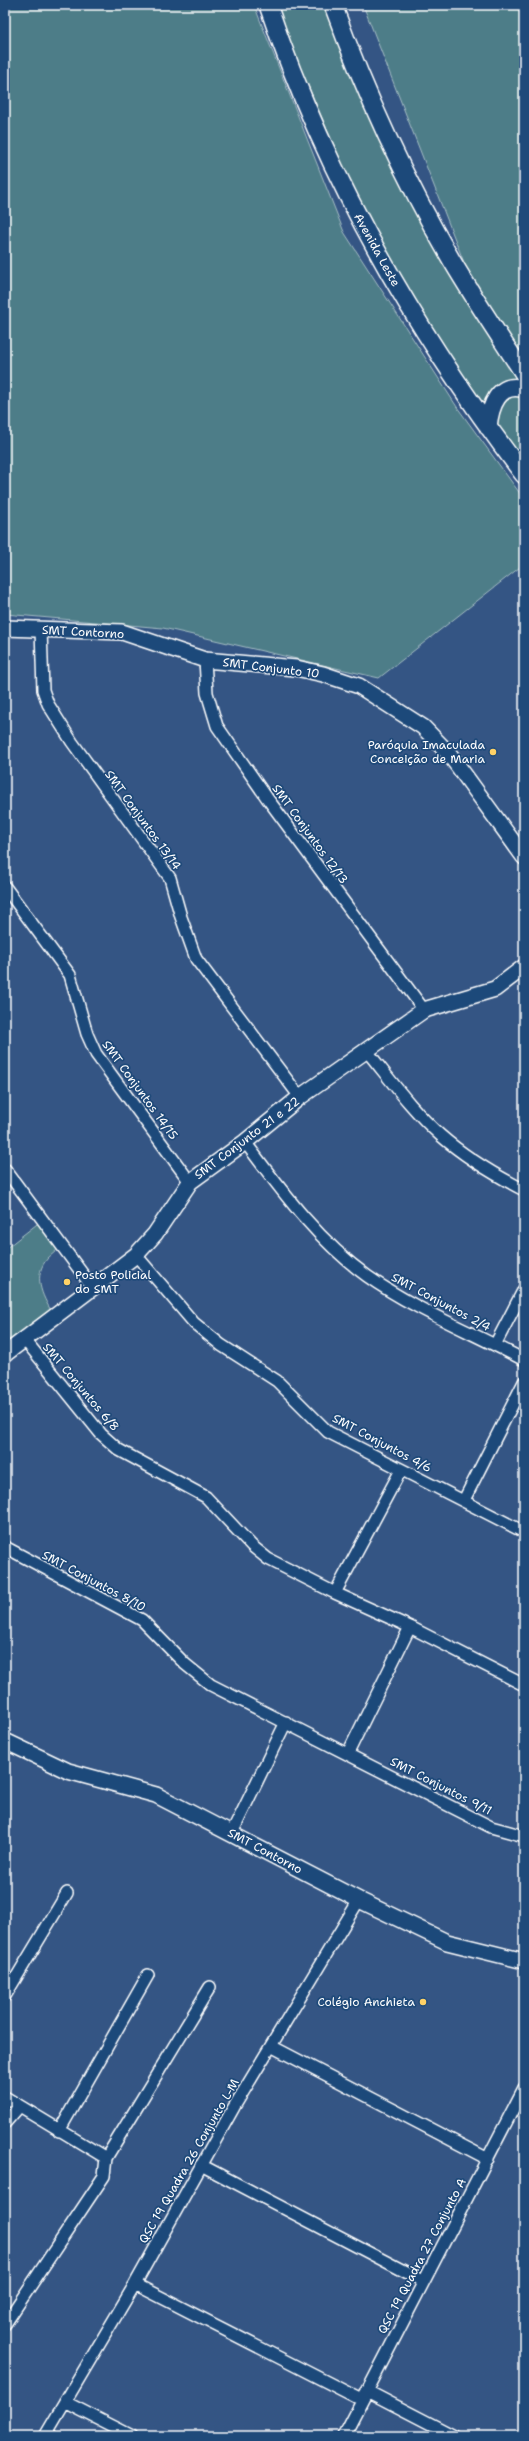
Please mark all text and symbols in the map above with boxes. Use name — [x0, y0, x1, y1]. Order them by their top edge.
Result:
street label: Avenida Leste — [350, 211, 404, 290]
street label: SMT Contorno — [41, 622, 125, 642]
street label: SMT Conjunto 10 — [222, 654, 320, 682]
place label: Paróquia Imaculada Conceição de Maria — [368, 737, 486, 767]
marker: Paróquia Imaculada Conceição de Maria — [488, 747, 498, 757]
street label: SMT Conjuntos 13/14 — [101, 767, 185, 873]
street label: SMT Conjuntos 12/13 — [268, 781, 352, 887]
street label: SMT Conjuntos 14/15 — [99, 1037, 181, 1143]
street label: SMT Conjunto 21 e 22 — [191, 1093, 303, 1183]
place label: Posto Policial do SMT — [75, 1267, 152, 1297]
street label: SMT Conjuntos 2/4 — [389, 1269, 493, 1335]
marker: Posto Policial do SMT — [62, 1277, 72, 1287]
street label: SMT Conjuntos 6/8 — [39, 1339, 123, 1435]
street label: SMT Conjuntos 4/6 — [330, 1410, 434, 1476]
street label: SMT Conjuntos 8/10 — [39, 1547, 149, 1615]
street label: SMT Conjuntos 9/11 — [387, 1753, 495, 1819]
street label: SMT Contorno — [225, 1825, 305, 1877]
place label: Colégio Anchieta — [317, 1994, 416, 2010]
marker: Colégio Anchieta — [418, 1997, 428, 2007]
street label: QSC 19 Quadra 26 Conjunto L-M — [135, 2075, 243, 2246]
street label: QSC 19 Quadra 27 Conjunto A — [374, 2175, 470, 2337]

